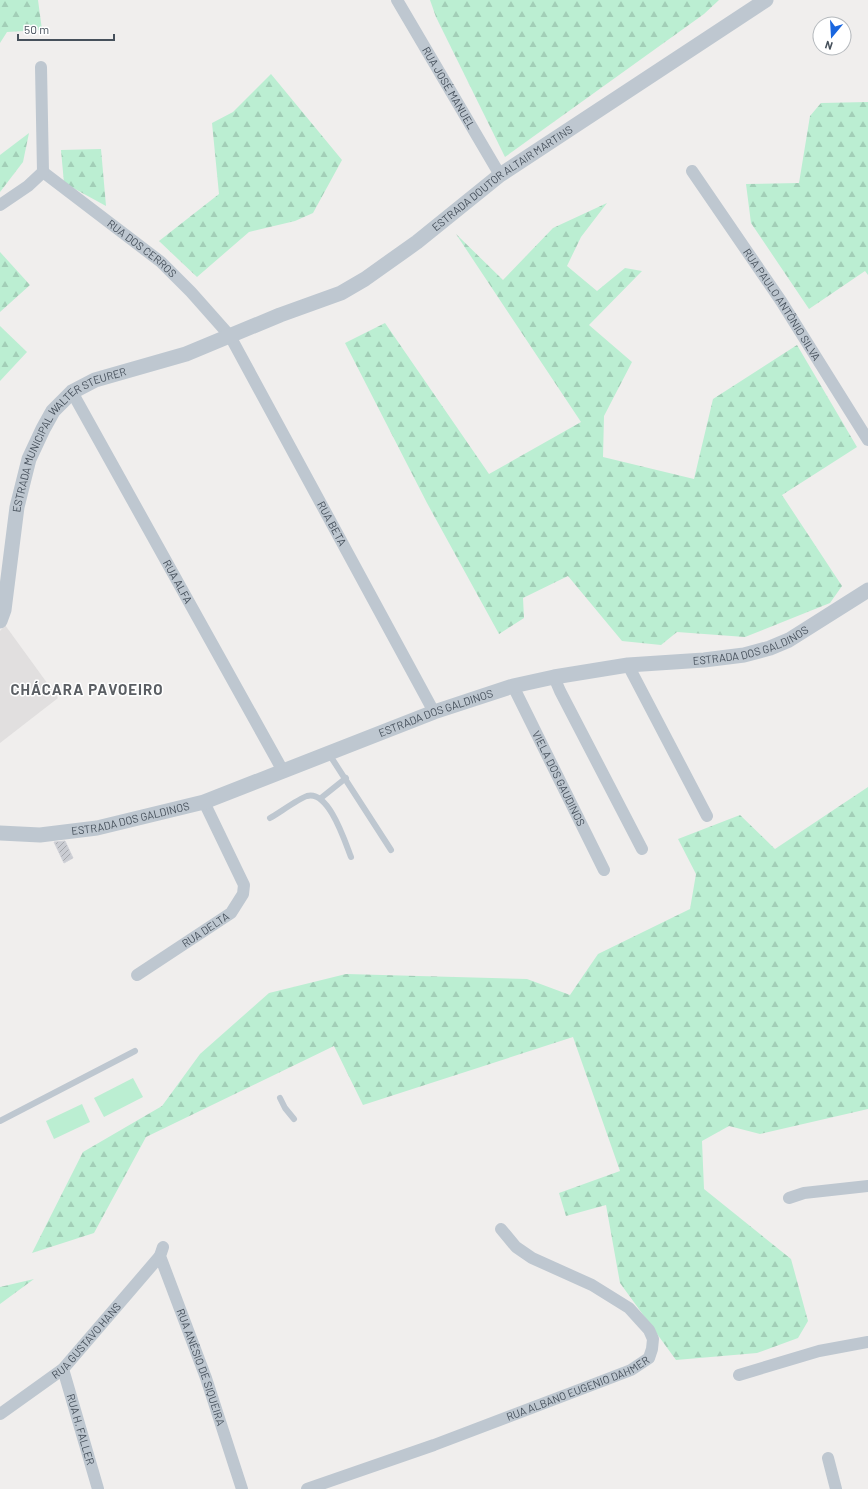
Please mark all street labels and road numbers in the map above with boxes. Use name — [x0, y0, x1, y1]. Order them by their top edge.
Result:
street label: RUA JOSÉ MANUEL — [420, 44, 478, 131]
street label: ESTRADA DOUTOR ALTAIR MARTINS — [429, 122, 575, 233]
street label: RUA DOS CERROS — [105, 216, 179, 280]
street label: RUA PAULO ANTÔNIO SILVA — [741, 246, 824, 363]
street label: ESTRADA MUNICIPAL WALTER STEURER — [9, 364, 128, 513]
street label: RUA BETA — [315, 499, 350, 548]
street label: RUA ALFA — [161, 557, 195, 606]
street label: ESTRADA DOS GALDINOS — [692, 623, 811, 667]
street label: ESTRADA DOS GALDINOS — [377, 686, 495, 739]
street label: VIELA DOS GAUDINOS — [530, 728, 588, 828]
street label: ESTRADA DOS GALDINOS — [71, 799, 191, 837]
street label: RUA DELTA — [179, 909, 231, 950]
street label: RUA GUSTAVO HANS — [49, 1300, 123, 1381]
street label: RUA ANÉSIO DE SIQUEIRA — [174, 1307, 228, 1428]
street label: RUA ALBANO EUGENIO DAHMER — [504, 1353, 652, 1423]
street label: RUA H. FALLER — [65, 1392, 98, 1467]

